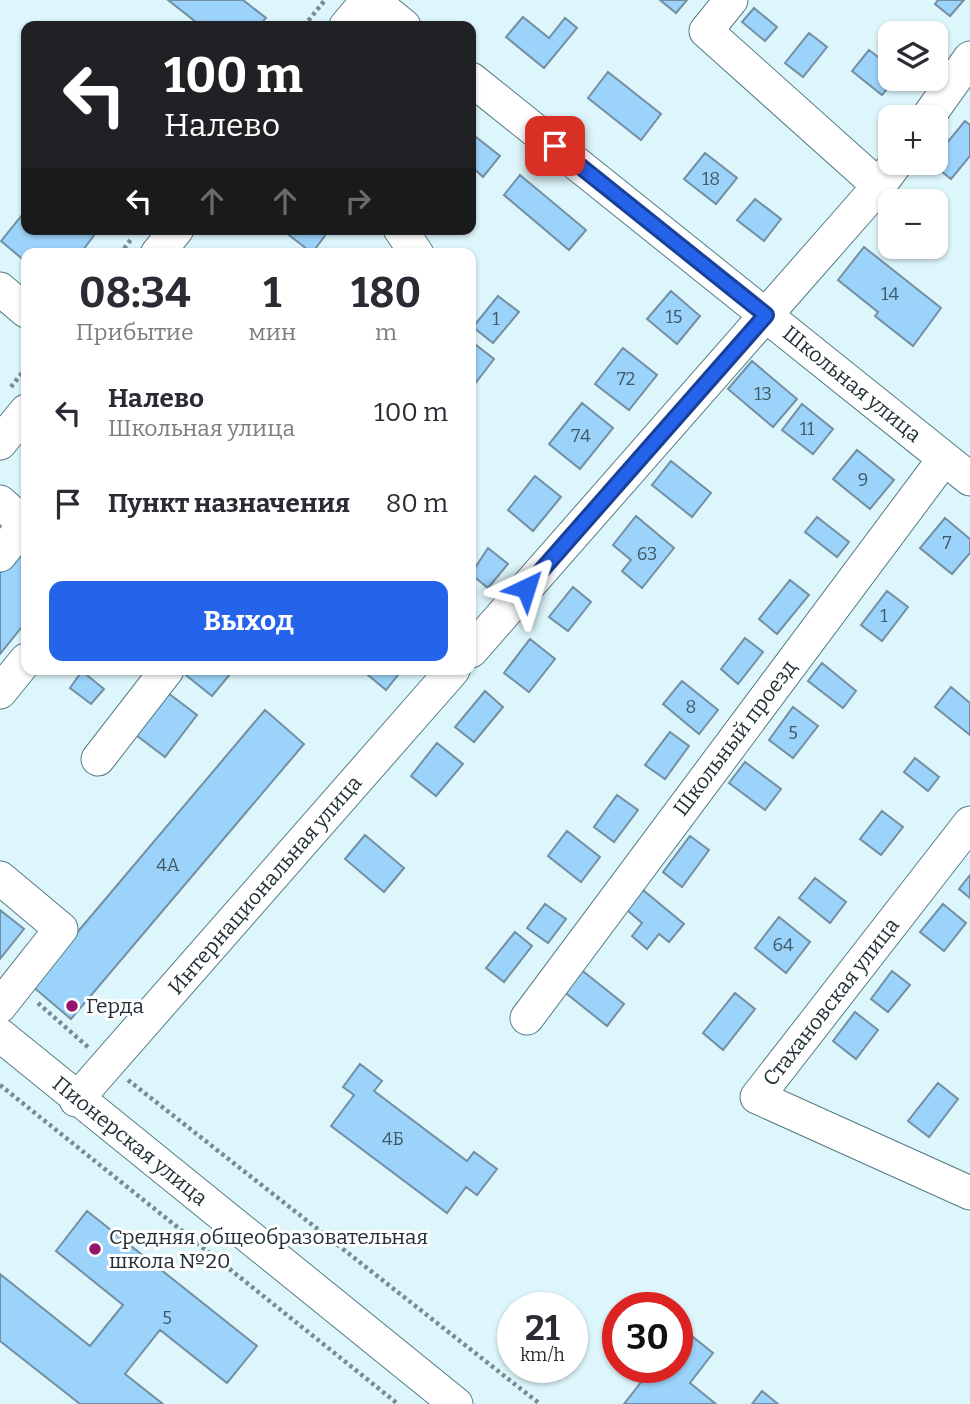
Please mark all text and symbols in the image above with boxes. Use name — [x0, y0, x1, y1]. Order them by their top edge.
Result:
map controls — [878, 21, 948, 259]
button: layers — [878, 21, 948, 91]
text: 100 m — [164, 46, 303, 105]
icon: left — [49, 49, 140, 140]
button: + — [878, 105, 948, 175]
text: Налево — [164, 106, 280, 144]
pin — [525, 116, 585, 176]
icon: arrive — [536, 127, 574, 165]
house number: 18 — [702, 168, 720, 190]
icon: left — [120, 182, 158, 220]
icon: ahead — [193, 182, 231, 220]
icon: ahead — [266, 182, 304, 220]
icon: right — [339, 182, 377, 220]
button: − — [878, 189, 948, 259]
text: 08:34 — [79, 268, 191, 318]
text: 1 — [263, 268, 281, 318]
text: 180 — [351, 268, 421, 318]
house number: 14 — [881, 283, 899, 305]
house number: 15 — [666, 306, 682, 328]
house number: 1 — [492, 308, 500, 330]
text: Прибытие — [76, 318, 194, 346]
text: мин — [248, 318, 296, 346]
text: m — [375, 318, 397, 346]
street label: Школьная улица — [777, 320, 927, 448]
house number: 72 — [617, 368, 635, 390]
text: Налево — [108, 383, 204, 414]
house number: 13 — [754, 383, 772, 405]
icon: left — [49, 394, 87, 432]
text: 100 m — [374, 397, 448, 428]
text: Школьная улица — [108, 414, 295, 442]
house number: 11 — [800, 418, 815, 440]
house number: 74 — [571, 425, 591, 447]
house number: 9 — [858, 469, 868, 491]
icon: arrive — [49, 485, 87, 523]
text: Пункт назначения — [108, 488, 350, 519]
text: 80 m — [386, 488, 448, 519]
house number: 7 — [942, 532, 952, 554]
house number: 63 — [637, 543, 657, 565]
position arrow — [489, 551, 563, 625]
button: Выход — [49, 581, 448, 661]
house number: 1 — [880, 605, 888, 627]
street label: Школьный проезд — [668, 655, 802, 821]
house number: 8 — [686, 696, 696, 718]
house number: 5 — [788, 722, 798, 744]
street label: Интернациональная улица — [163, 770, 368, 1000]
house number: 4А — [156, 854, 180, 876]
street label: Стахановская улица — [757, 912, 905, 1091]
house number: 64 — [772, 934, 794, 956]
place label: Герда — [86, 993, 145, 1019]
marker: Герда — [64, 998, 80, 1014]
street label: Пионерская улица — [47, 1071, 213, 1212]
house number: 4Б — [382, 1128, 404, 1150]
place label: Средняя общеобразовательная школа №20 — [109, 1224, 428, 1274]
marker: Средняя общеобразовательная школа №20 — [87, 1241, 103, 1257]
speed limit sign: 30 — [602, 1292, 693, 1383]
house number: 5 — [162, 1307, 172, 1329]
text: 21 — [525, 1307, 560, 1349]
text: km/h — [520, 1344, 565, 1366]

